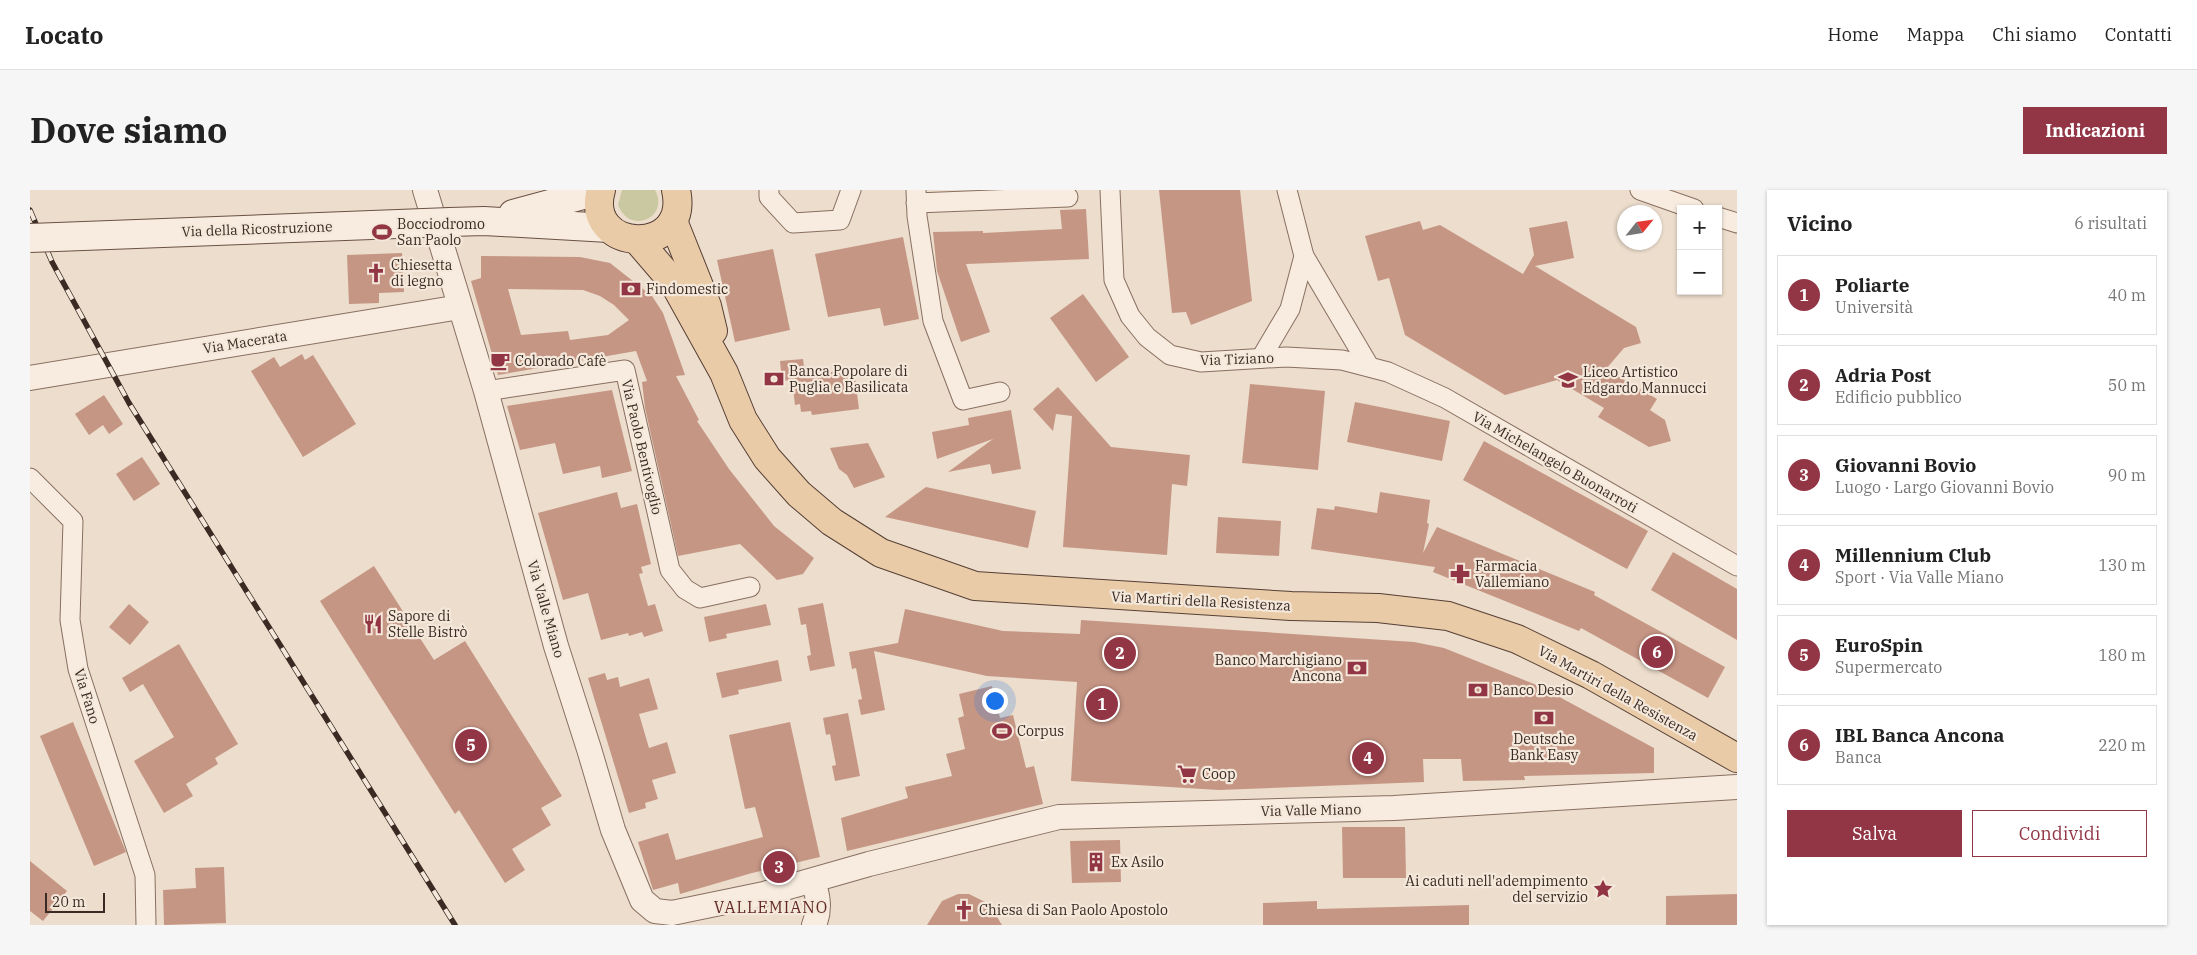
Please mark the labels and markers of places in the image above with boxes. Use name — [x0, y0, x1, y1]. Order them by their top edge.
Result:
place label: Bocciodromo San Paolo — [397, 215, 485, 249]
sports icon: Bocciodromo San Paolo — [371, 221, 393, 243]
place label: Chiesetta di legno — [391, 256, 453, 290]
church icon: Chiesetta di legno — [365, 262, 387, 284]
bank icon: Findomestic — [620, 278, 642, 300]
place label: Findomestic — [646, 280, 728, 298]
cafe icon: Colorado Cafè — [489, 350, 511, 372]
place label: Colorado Cafè — [515, 352, 606, 370]
place label: Banca Popolare di Puglia e Basilicata — [789, 362, 909, 396]
place label: Liceo Artistico Edgardo Mannucci — [1583, 363, 1707, 397]
bank icon: Banca Popolare di Puglia e Basilicata — [763, 368, 785, 390]
school or university icon: Liceo Artistico Edgardo Mannucci — [1557, 369, 1579, 391]
place label: Farmacia Vallemiano — [1475, 557, 1549, 591]
pharmacy icon: Farmacia Vallemiano — [1449, 563, 1471, 585]
place label: Sapore di Stelle Bistrò — [388, 607, 467, 641]
restaurant icon: Sapore di Stelle Bistrò — [362, 613, 384, 635]
pin: 6 — [1641, 633, 1673, 671]
pin: 2 — [1104, 634, 1136, 672]
place label: Banco Marchigiano Ancona — [1215, 651, 1342, 685]
bank icon: Banco Marchigiano Ancona — [1346, 657, 1368, 679]
bank icon: Banco Desio — [1467, 679, 1489, 701]
place label: Banco Desio — [1493, 681, 1574, 699]
pin: 1 — [1086, 685, 1118, 723]
bank icon: Deutsche Bank Easy — [1533, 707, 1555, 729]
sports icon: Corpus — [991, 720, 1013, 742]
place label: Corpus — [1017, 722, 1064, 740]
pin: 5 — [455, 726, 487, 764]
place label: Deutsche Bank Easy — [1510, 730, 1579, 764]
pin: 4 — [1352, 739, 1384, 777]
supermarket icon: Coop — [1176, 763, 1198, 785]
place label: Coop — [1202, 765, 1235, 783]
pin: 3 — [763, 848, 795, 886]
building icon: Ex Asilo — [1085, 851, 1107, 873]
place label: Ex Asilo — [1111, 853, 1164, 871]
place label: Ai caduti nell'adempimento del servizio — [1405, 872, 1588, 906]
place icon: Ai caduti nell'adempimento del servizio — [1592, 878, 1614, 900]
church icon: Chiesa di San Paolo Apostolo — [953, 899, 975, 921]
place label: Chiesa di San Paolo Apostolo — [979, 901, 1168, 919]

